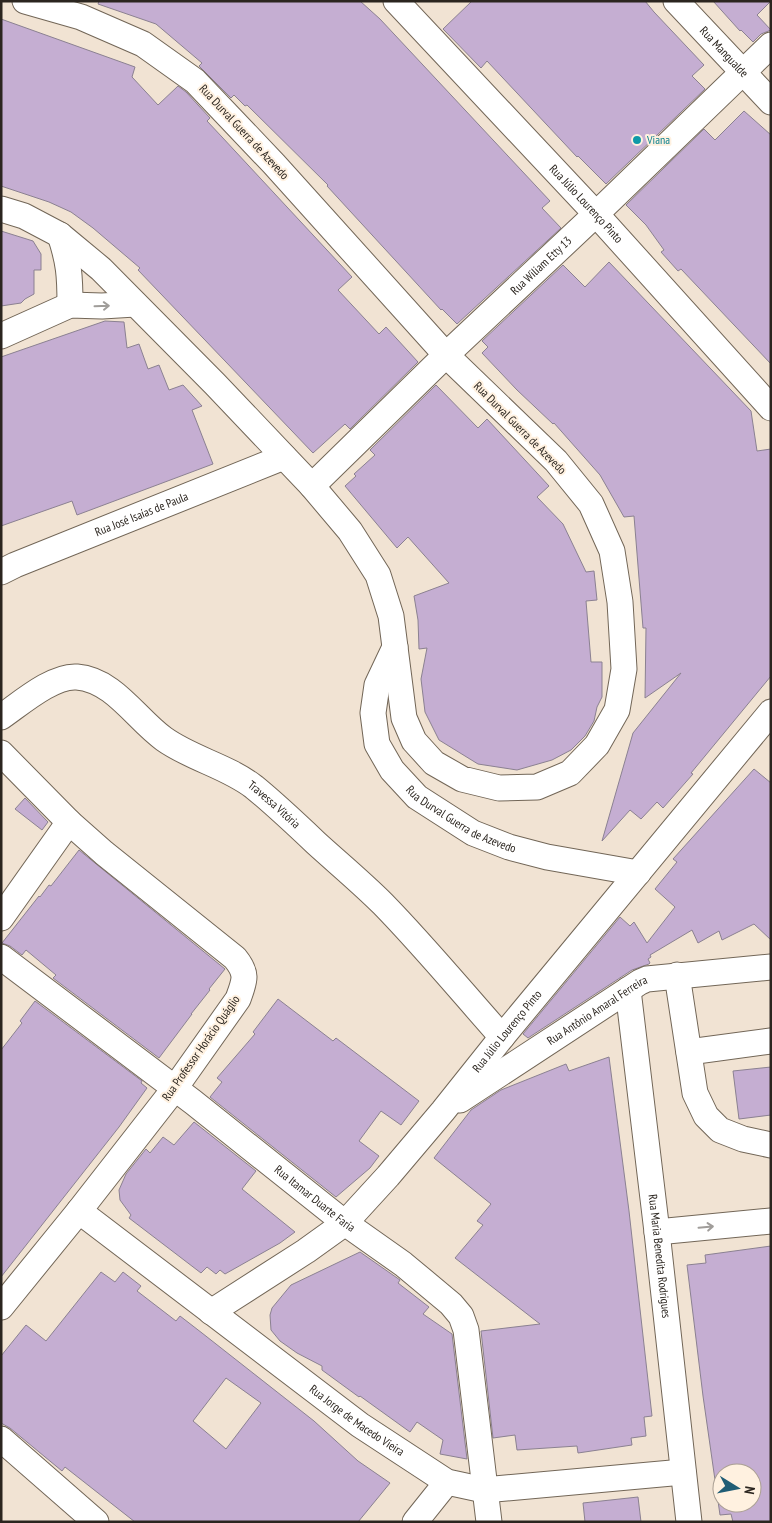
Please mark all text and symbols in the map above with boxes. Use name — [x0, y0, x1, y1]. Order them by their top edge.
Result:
street label: Rua Mangualde — [697, 23, 752, 80]
street label: Rua Durval Guerra de Azevedo — [196, 81, 292, 182]
place label: Viana — [646, 132, 670, 147]
marker: Viana — [631, 134, 643, 146]
street label: Rua Júlio Lourenço Pinto — [546, 161, 626, 246]
street label: Rua Wiliam Etty 13 — [507, 233, 575, 298]
one-way arrow — [94, 301, 110, 311]
street label: Rua Durval Guerra de Azevedo — [471, 378, 570, 477]
street label: Rua José Isaías de Paula — [93, 488, 190, 539]
street label: Travessa Vitória — [245, 777, 304, 831]
street label: Rua Durval Guerra de Azevedo — [403, 782, 518, 856]
street label: Rua Antônio Amaral Ferreira — [544, 972, 649, 1048]
street label: Rua Júlio Lourenço Pinto — [469, 987, 545, 1075]
street label: Rua Professor Horácio Quáglio — [158, 992, 243, 1103]
street label: Rua Itamar Duarte Faria — [272, 1162, 358, 1235]
street label: Rua Maria Benedita Rodrigues — [646, 1193, 674, 1319]
one-way arrow — [697, 1223, 713, 1232]
street label: Rua Jorge de Macedo Vieira — [307, 1381, 408, 1459]
north arrow — [712, 1463, 762, 1513]
text: N — [740, 1485, 759, 1496]

